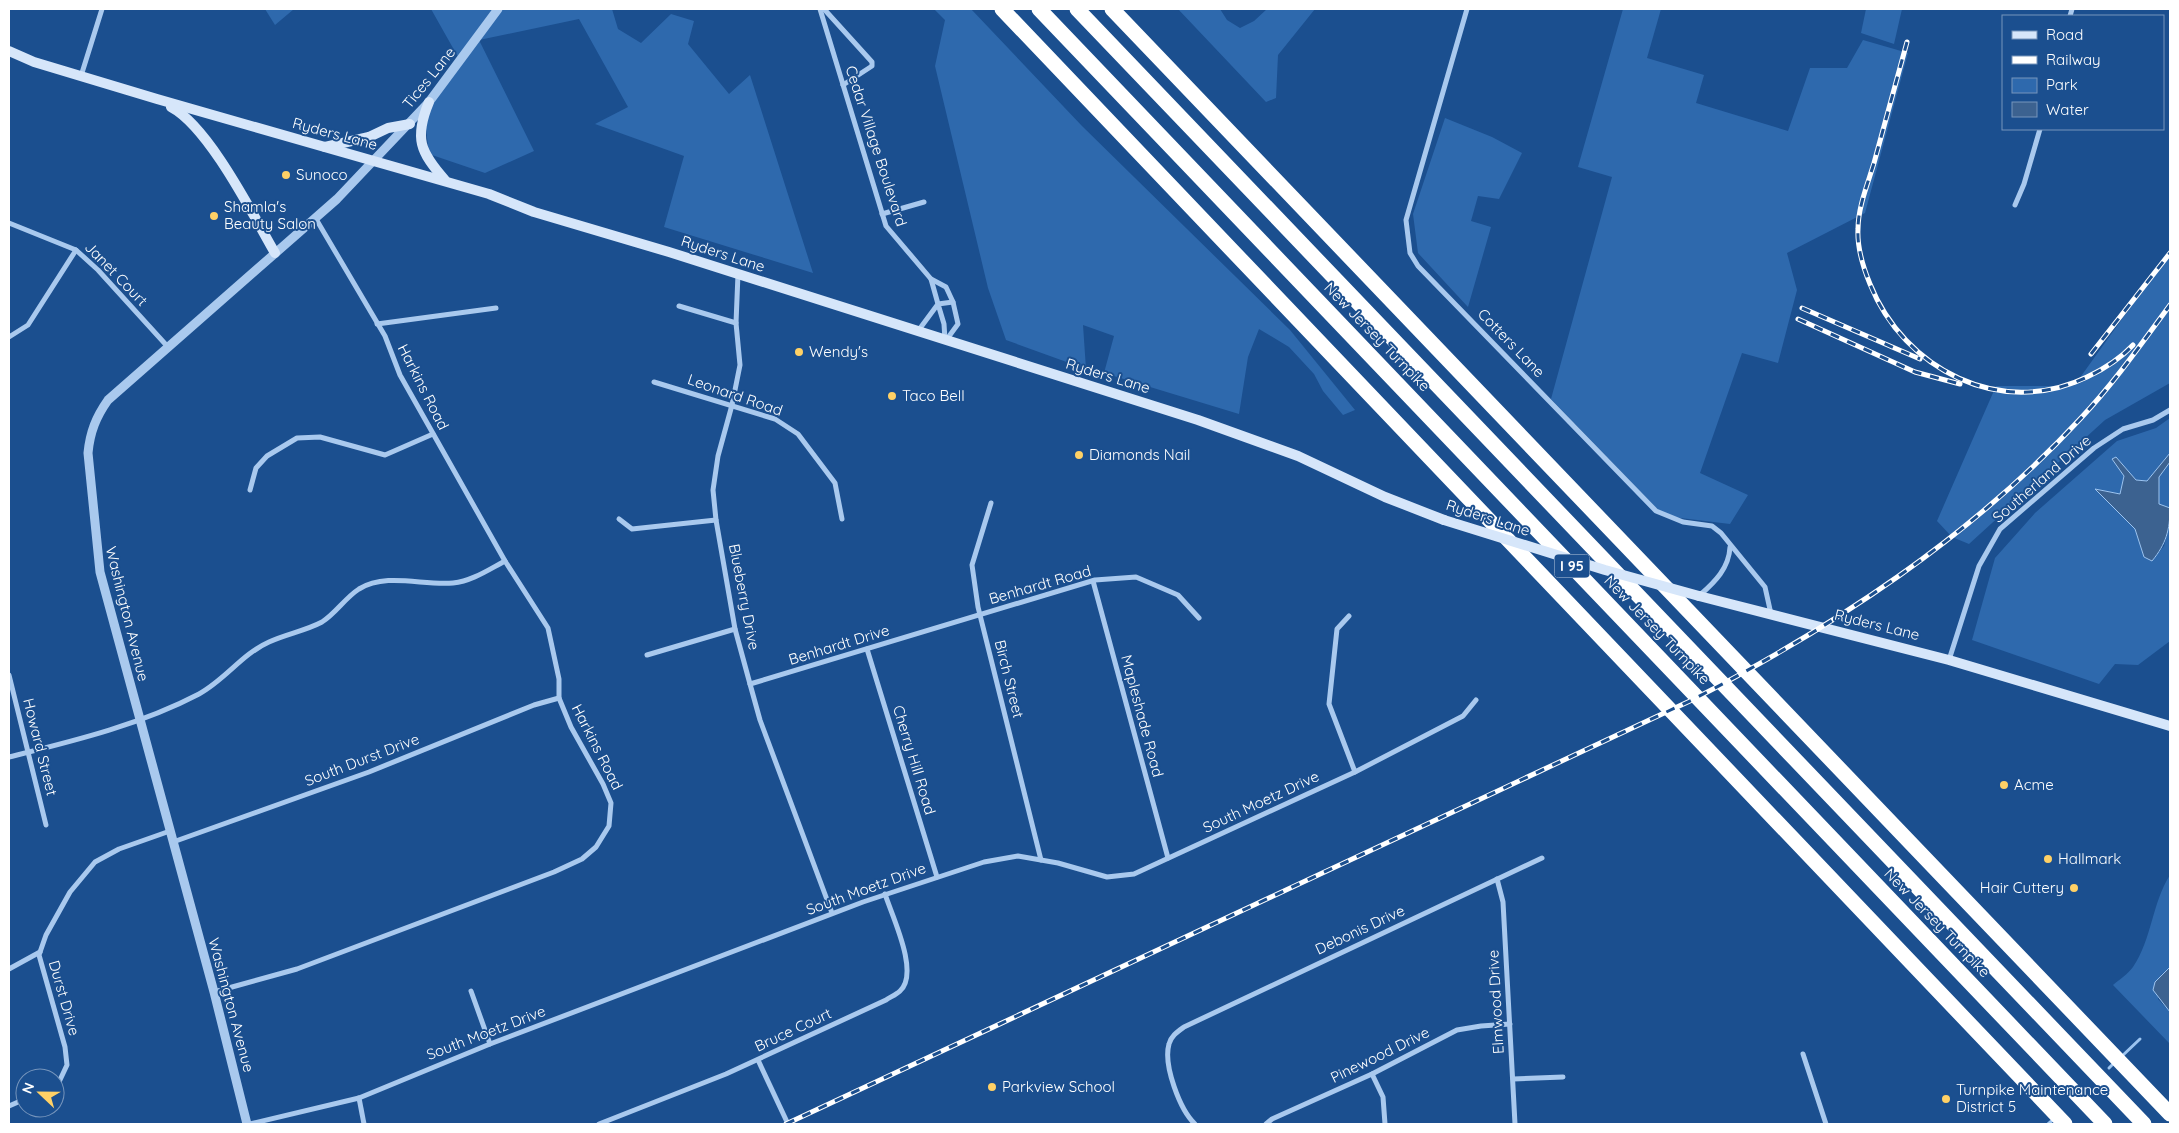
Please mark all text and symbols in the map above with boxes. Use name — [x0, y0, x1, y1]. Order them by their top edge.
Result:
legend — [2002, 15, 2164, 130]
text: Road — [2046, 25, 2083, 44]
street label: Tices Lane — [398, 43, 459, 112]
text: Railway — [2046, 50, 2101, 69]
street label: Cedar Village Boulevard — [842, 63, 911, 229]
text: Park — [2046, 75, 2078, 94]
text: Water — [2046, 100, 2089, 119]
street label: Ryders Lane — [291, 113, 380, 154]
place label: Sunoco — [296, 165, 348, 184]
marker: Sunoco — [280, 169, 292, 181]
place label: Shamla's Beauty Salon — [224, 197, 316, 233]
marker: Shamla's Beauty Salon — [208, 210, 220, 222]
street label: Ryders Lane — [679, 231, 768, 276]
street label: Janet Court — [81, 237, 152, 310]
street label: New Jersey Turnpike — [1320, 278, 1434, 395]
street label: Cotters Lane — [1474, 304, 1549, 381]
street label: Harkins Road — [394, 341, 453, 433]
place label: Wendy's — [809, 342, 868, 361]
marker: Wendy's — [793, 346, 805, 358]
street label: Ryders Lane — [1064, 354, 1153, 397]
street label: Leonard Road — [685, 369, 785, 420]
place label: Taco Bell — [902, 386, 965, 405]
marker: Taco Bell — [886, 390, 898, 402]
street label: Southerland Drive — [1989, 431, 2095, 527]
place label: Diamonds Nail — [1089, 445, 1190, 464]
marker: Diamonds Nail — [1073, 449, 1085, 461]
street label: Ryders Lane — [1444, 495, 1533, 540]
street label: Blueberry Drive — [725, 542, 764, 652]
street label: Washington Avenue — [102, 544, 153, 683]
road number: I 95 — [1554, 554, 1590, 578]
street label: Benhardt Road — [987, 561, 1093, 608]
street label: New Jersey Turnpike — [1600, 571, 1714, 688]
street label: Ryders Lane — [1833, 605, 1922, 644]
street label: Benhardt Drive — [786, 620, 892, 669]
street label: Birch Street — [991, 638, 1028, 720]
street label: Mapleshade Road — [1117, 653, 1168, 779]
street label: Howard Street — [19, 696, 62, 798]
street label: Harkins Road — [568, 701, 627, 793]
street label: Cherry Hill Road — [889, 703, 940, 817]
street label: South Durst Drive — [302, 729, 422, 790]
street label: South Moetz Drive — [1200, 766, 1322, 837]
place label: Acme — [2014, 775, 2054, 794]
marker: Acme — [1998, 779, 2010, 791]
place label: Hallmark — [2058, 849, 2121, 868]
marker: Hallmark — [2042, 853, 2054, 865]
street label: South Moetz Drive — [803, 858, 928, 919]
street label: New Jersey Turnpike — [1880, 864, 1994, 981]
place label: Hair Cuttery — [1980, 878, 2064, 897]
marker: Hair Cuttery — [2068, 882, 2080, 894]
street label: Debonis Drive — [1312, 901, 1408, 959]
street label: Washington Avenue — [204, 936, 259, 1074]
street label: Elmwood Drive — [1483, 949, 1508, 1055]
street label: Durst Drive — [45, 958, 84, 1038]
street label: South Moetz Drive — [424, 1001, 548, 1064]
street label: Bruce Court — [751, 1003, 834, 1056]
street label: Pinewood Drive — [1327, 1022, 1432, 1087]
north arrow — [15, 1068, 65, 1118]
place label: Parkview School — [1002, 1077, 1115, 1096]
text: N — [18, 1080, 38, 1096]
place label: Turnpike Maintenance District 5 — [1956, 1080, 2108, 1116]
marker: Parkview School — [986, 1081, 998, 1093]
marker: Turnpike Maintenance District 5 — [1940, 1093, 1952, 1105]

